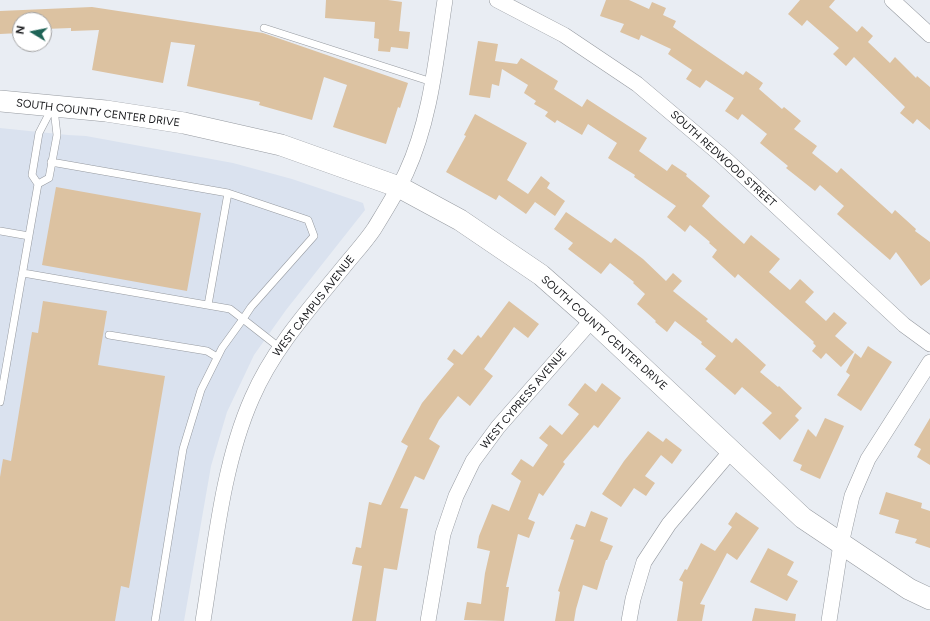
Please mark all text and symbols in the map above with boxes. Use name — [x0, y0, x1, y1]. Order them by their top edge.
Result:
north arrow — [12, 12, 52, 52]
text: N — [14, 25, 28, 35]
street label: SOUTH COUNTY CENTER DRIVE — [15, 96, 181, 130]
street label: SOUTH REDWOOD STREET — [667, 108, 779, 210]
street label: WEST CAMPUS AVENUE — [270, 253, 358, 359]
street label: SOUTH COUNTY CENTER DRIVE — [538, 273, 670, 393]
street label: WEST CYPRESS AVENUE — [478, 346, 570, 452]

